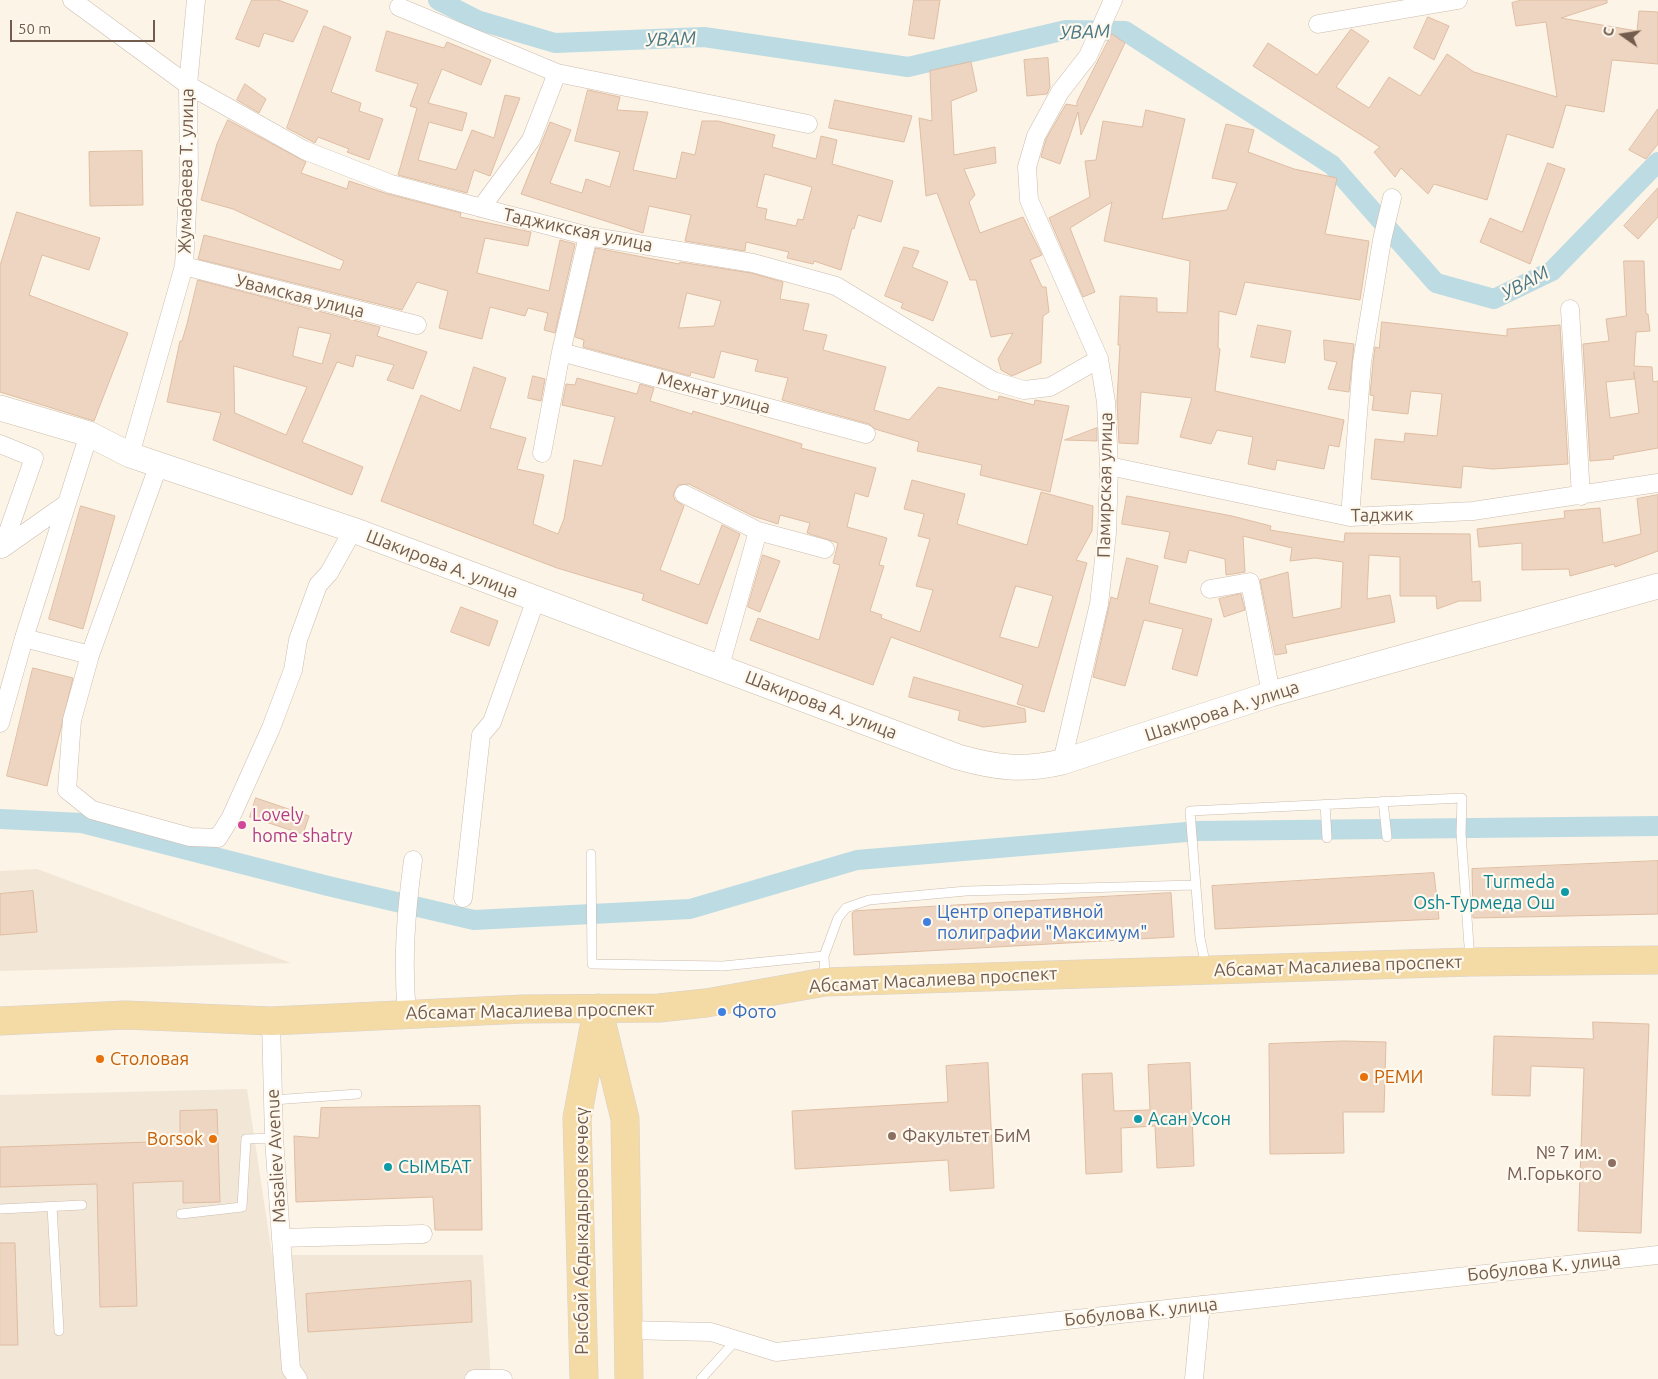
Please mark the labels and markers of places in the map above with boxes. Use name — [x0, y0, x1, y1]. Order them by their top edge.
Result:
place label: Lovely home shatry — [252, 804, 353, 846]
marker: Lovely home shatry — [236, 819, 248, 831]
place label: Turmeda Osh-Турмеда Ош — [1413, 871, 1555, 914]
marker: Turmeda Osh-Турмеда Ош — [1559, 886, 1571, 898]
place label: Центр оперативной полиграфии "Максимум" — [937, 901, 1147, 944]
marker: Центр оперативной полиграфии "Максимум" — [921, 916, 933, 928]
place label: Фото — [732, 1001, 777, 1023]
marker: Фото — [716, 1006, 728, 1018]
place label: Столовая — [110, 1048, 189, 1070]
marker: Столовая — [94, 1053, 106, 1065]
place label: РЕМИ — [1374, 1066, 1423, 1088]
marker: РЕМИ — [1358, 1071, 1370, 1083]
place label: Асан Усон — [1148, 1108, 1231, 1130]
marker: Асан Усон — [1132, 1113, 1144, 1125]
place label: Факультет БиМ — [902, 1125, 1031, 1147]
place label: Borsok — [147, 1128, 203, 1150]
marker: Факультет БиМ — [886, 1130, 898, 1142]
marker: Borsok — [207, 1133, 219, 1145]
place label: № 7 им. М.Горького — [1507, 1142, 1602, 1184]
place label: СЫМБАТ — [398, 1156, 472, 1178]
marker: № 7 им. М.Горького — [1606, 1157, 1618, 1169]
marker: СЫМБАТ — [382, 1161, 394, 1173]

